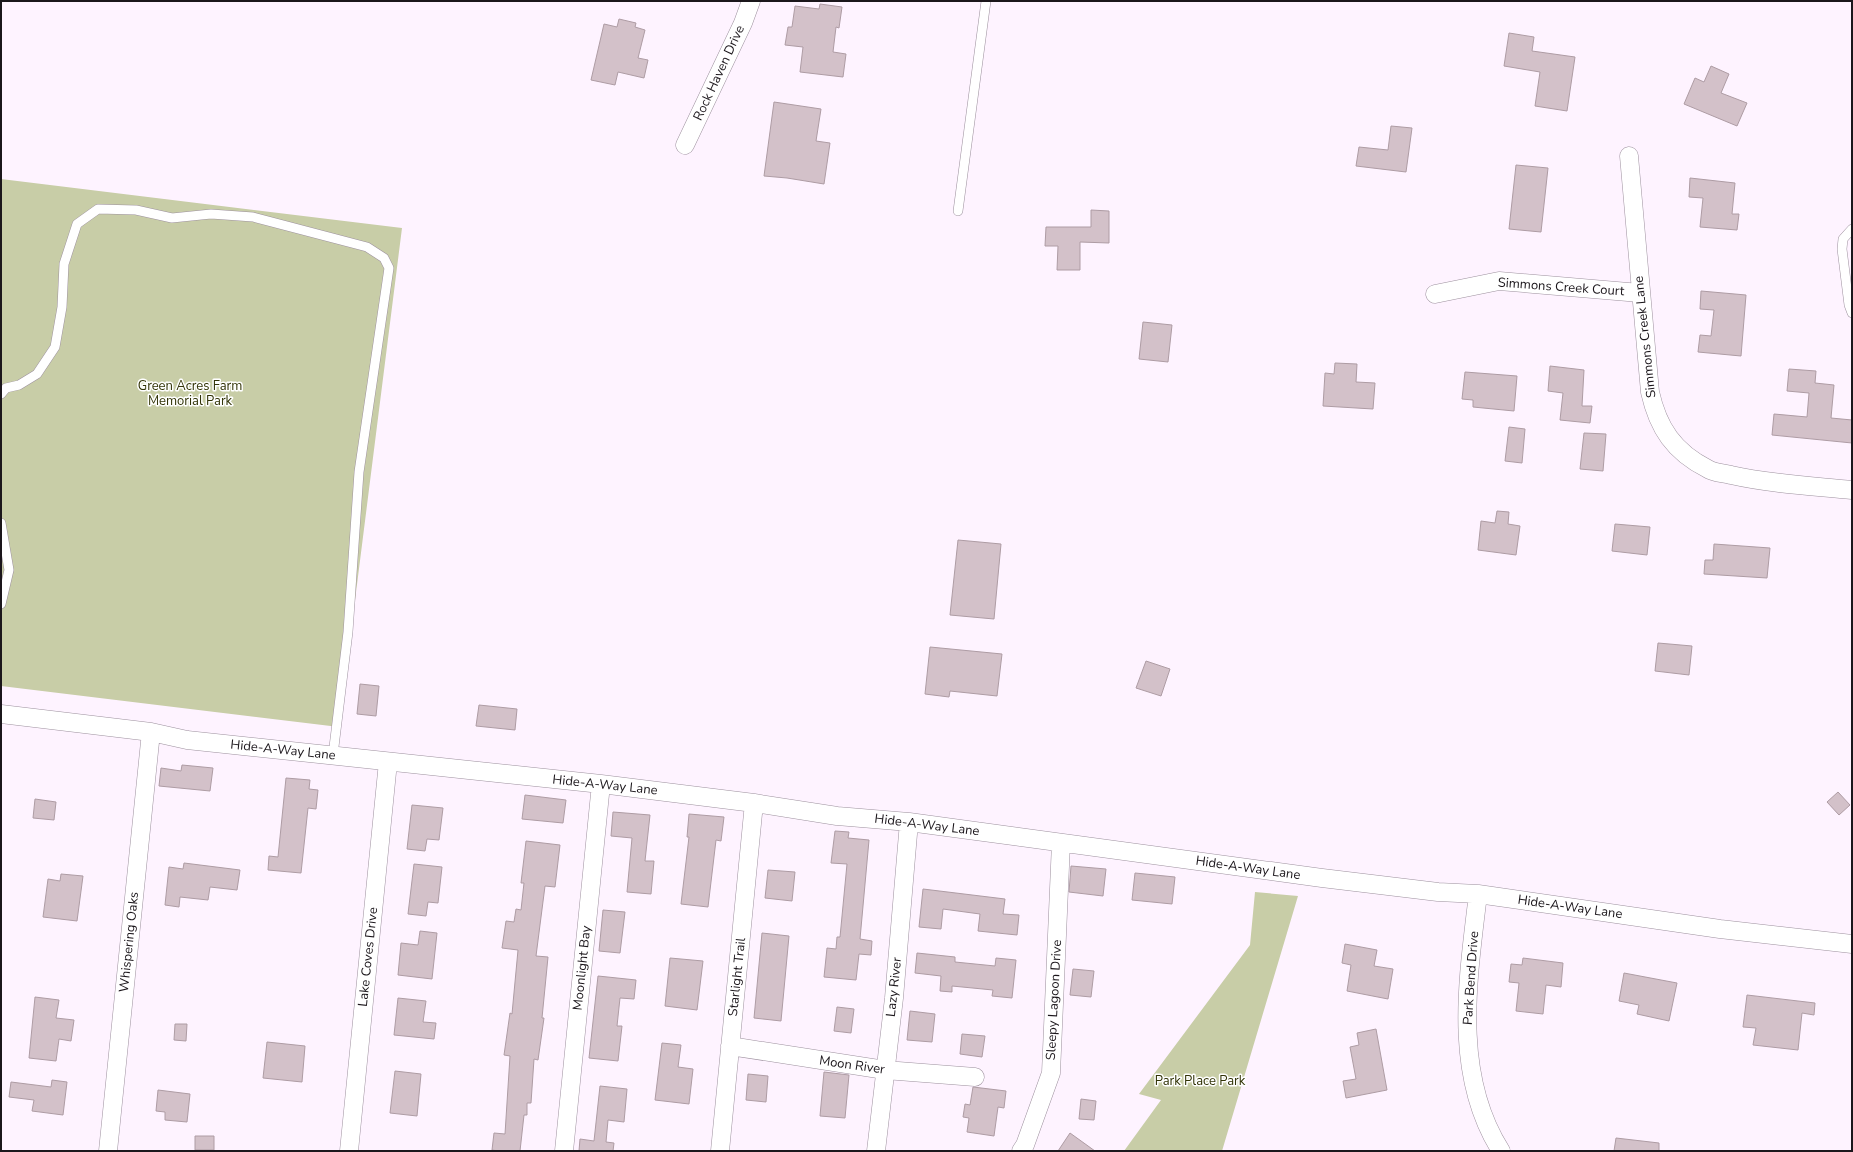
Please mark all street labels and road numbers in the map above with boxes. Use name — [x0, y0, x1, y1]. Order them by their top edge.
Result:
street label: Rock Haven Drive — [689, 22, 749, 124]
street label: Simmons Creek Court — [1497, 274, 1625, 300]
street label: Simmons Creek Lane — [1630, 275, 1660, 399]
street label: Hide-A-Way Lane — [230, 736, 337, 764]
street label: Hide-A-Way Lane — [552, 771, 659, 799]
street label: Hide-A-Way Lane — [873, 810, 981, 840]
street label: Hide-A-Way Lane — [1194, 852, 1302, 884]
street label: Whispering Oaks — [115, 891, 143, 993]
street label: Hide-A-Way Lane — [1516, 891, 1624, 923]
street label: Lake Coves Drive — [354, 906, 382, 1008]
street label: Moonlight Bay — [569, 924, 595, 1011]
street label: Park Bend Drive — [1459, 930, 1483, 1026]
street label: Starlight Trail — [724, 937, 750, 1017]
street label: Sleepy Lagoon Drive — [1042, 939, 1066, 1061]
street label: Lazy River — [882, 956, 906, 1018]
street label: Moon River — [818, 1051, 886, 1079]

